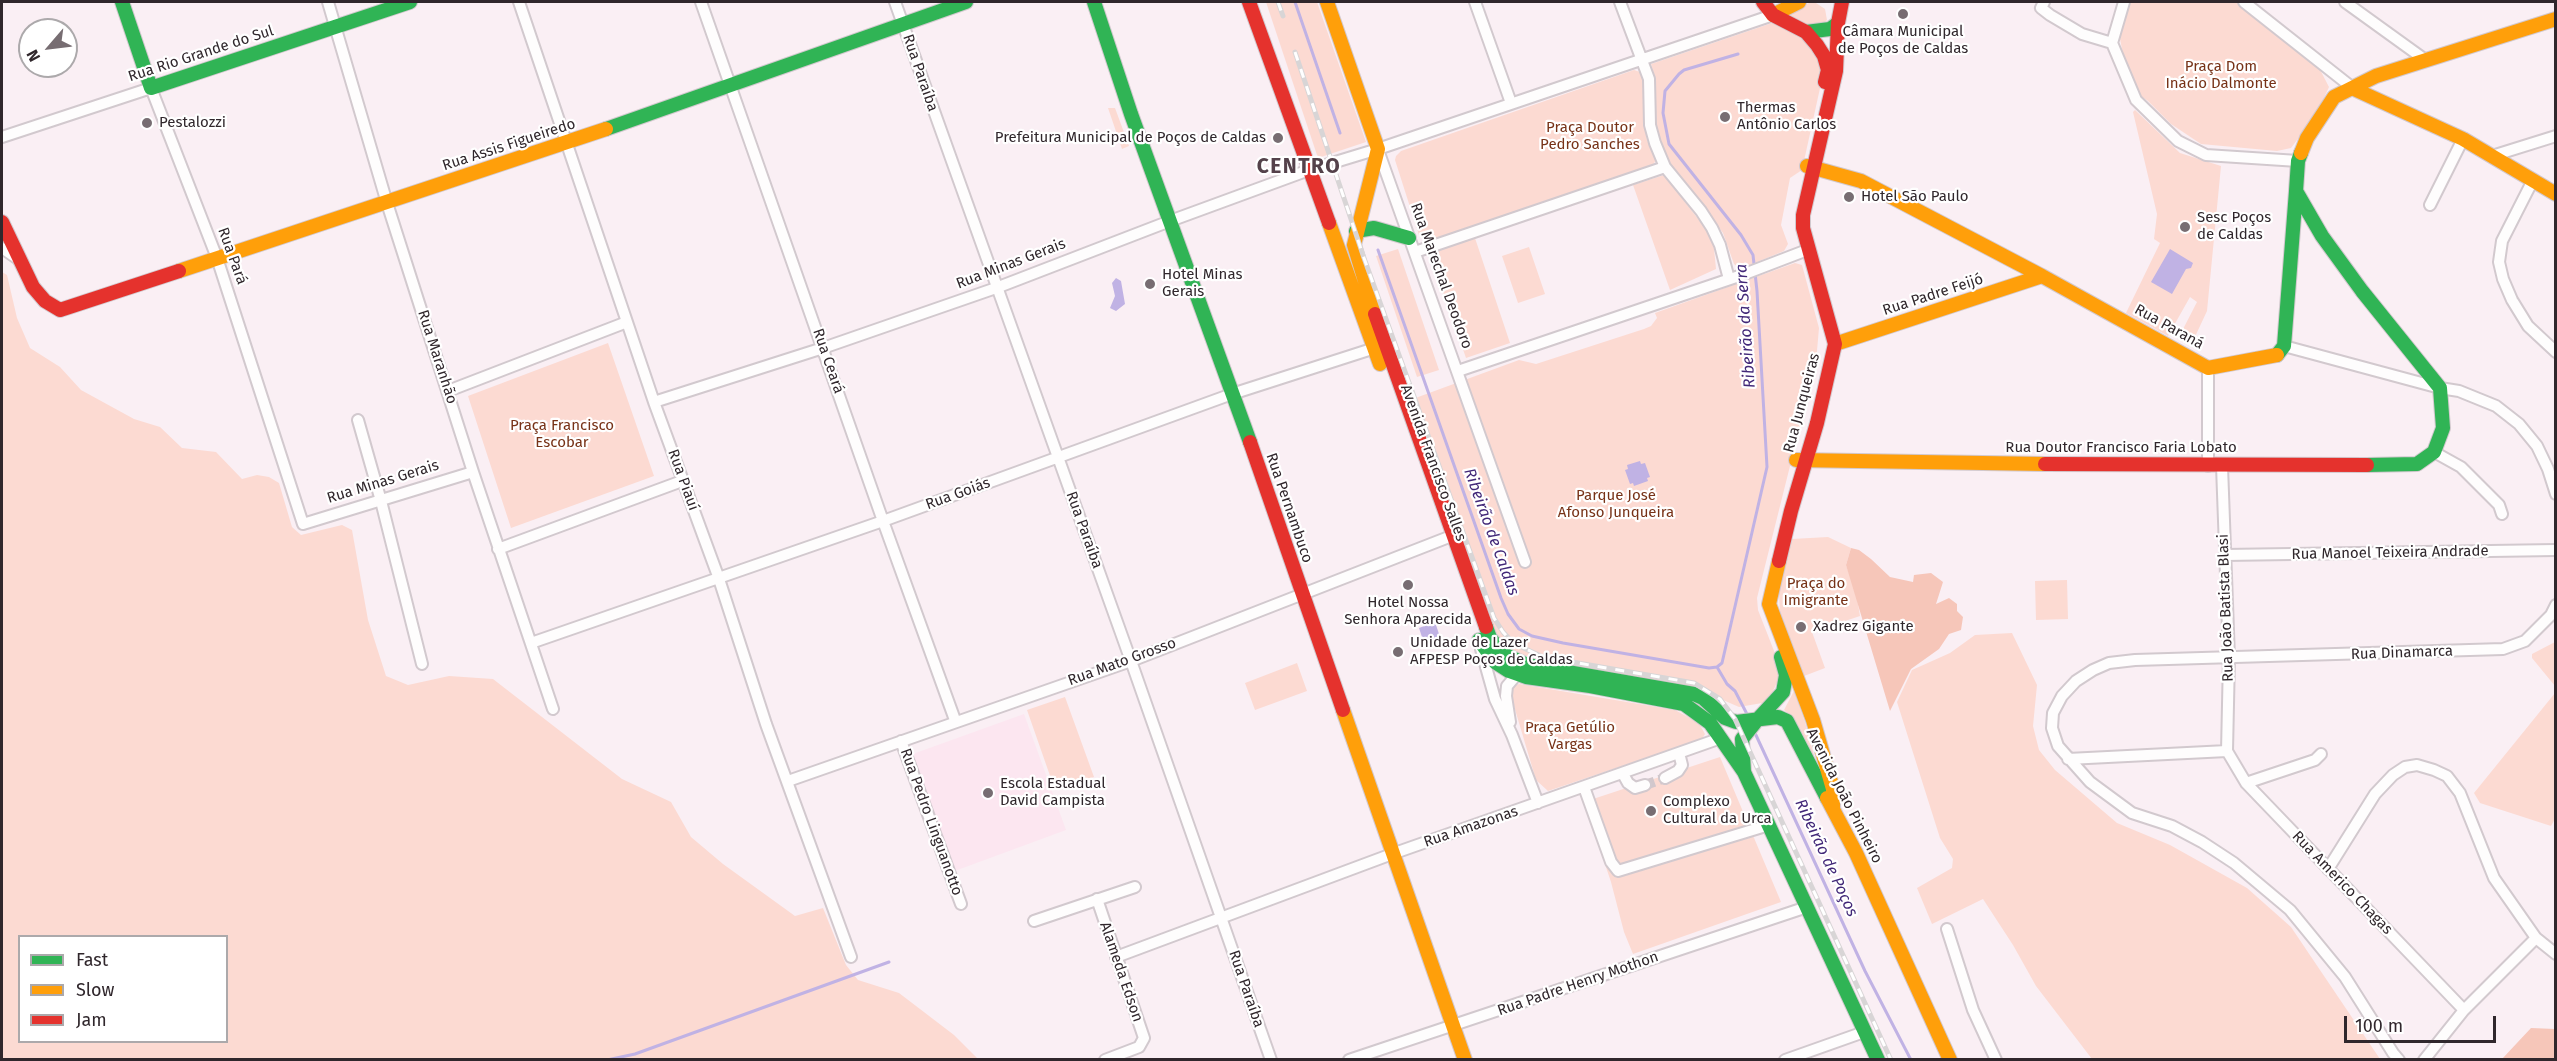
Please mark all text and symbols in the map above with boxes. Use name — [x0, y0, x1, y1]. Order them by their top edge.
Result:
marker: Câmara Municipal de Poços de Caldas — [1896, 7, 1910, 21]
north arrow — [18, 18, 78, 78]
street label: Rua Rio Grande do Sul — [126, 22, 276, 86]
place label: Câmara Municipal de Poços de Caldas — [1838, 23, 1968, 58]
street label: Rua Paraíba — [898, 32, 942, 114]
text: N — [23, 47, 44, 65]
park label: Praça Dom Inácio Dalmonte — [2165, 58, 2277, 93]
place label: Thermas Antônio Carlos — [1737, 99, 1836, 134]
marker: Thermas Antônio Carlos — [1718, 110, 1732, 124]
place label: Pestalozzi — [159, 114, 226, 132]
street label: Rua Assis Figueiredo — [440, 115, 578, 175]
marker: Pestalozzi — [140, 116, 154, 130]
park label: Praça Doutor Pedro Sanches — [1540, 119, 1640, 154]
place label: Prefeitura Municipal de Poços de Caldas — [995, 129, 1266, 147]
marker: Prefeitura Municipal de Poços de Caldas — [1271, 131, 1285, 145]
district label: CENTRO — [1257, 154, 1341, 180]
place label: Hotel São Paulo — [1861, 188, 1969, 206]
marker: Hotel São Paulo — [1842, 190, 1856, 204]
street label: Rua Marechal Deodoro — [1406, 201, 1476, 351]
place label: Sesc Poços de Caldas — [2197, 209, 2271, 244]
marker: Sesc Poços de Caldas — [2178, 220, 2192, 234]
street label: Rua Pará — [213, 225, 251, 287]
street label: Rua Minas Gerais — [954, 235, 1068, 293]
water label: Ribeirão da Serra — [1732, 263, 1760, 389]
place label: Hotel Minas Gerais — [1162, 266, 1242, 301]
street label: Rua Padre Feijó — [1880, 270, 1986, 320]
marker: Hotel Minas Gerais — [1143, 277, 1157, 291]
street label: Rua Paraná — [2131, 301, 2207, 353]
street label: Rua Maranhão — [413, 308, 461, 406]
street label: Rua Ceará — [808, 326, 848, 396]
street label: Rua Junqueiras — [1780, 351, 1824, 455]
street label: Avenida Francisco Salles — [1396, 382, 1470, 544]
park label: Praça Francisco Escobar — [510, 417, 614, 452]
street label: Rua Doutor Francisco Faria Lobato — [2005, 439, 2237, 457]
street label: Rua Piauí — [664, 447, 702, 513]
street label: Rua Pernambuco — [1262, 451, 1316, 565]
street label: Rua Minas Gerais — [325, 456, 441, 508]
water label: Ribeirão de Caldas — [1459, 466, 1523, 598]
street label: Rua Goiás — [923, 474, 993, 514]
park label: Parque José Afonso Junqueira — [1558, 487, 1674, 522]
street label: Rua Paraíba — [1062, 489, 1106, 571]
street label: Rua João Batista Blasi — [2214, 534, 2238, 682]
street label: Rua Manoel Teixeira Andrade — [2291, 542, 2489, 564]
park label: Praça do Imigrante — [1784, 575, 1848, 610]
marker: Hotel Nossa Senhora Aparecida — [1401, 578, 1415, 592]
place label: Hotel Nossa Senhora Aparecida — [1344, 594, 1472, 629]
place label: Xadrez Gigante — [1813, 618, 1914, 636]
marker: Xadrez Gigante — [1794, 620, 1808, 634]
street label: Rua Mato Grosso — [1065, 634, 1179, 690]
place label: Unidade de Lazer AFPESP Poços de Caldas — [1410, 634, 1573, 669]
street label: Rua Dinamarca — [2351, 642, 2453, 664]
marker: Unidade de Lazer AFPESP Poços de Caldas — [1391, 645, 1405, 659]
park label: Praça Getúlio Vargas — [1525, 719, 1615, 754]
street label: Avenida João Pinheiro — [1802, 725, 1886, 867]
street label: Rua Pedro Linguanotto — [896, 746, 966, 898]
place label: Escola Estadual David Campista — [1000, 775, 1106, 810]
marker: Escola Estadual David Campista — [981, 786, 995, 800]
place label: Complexo Cultural da Urca — [1663, 793, 1772, 828]
water label: Ribeirão de Poços — [1790, 796, 1862, 920]
street label: Rua Amazonas — [1421, 802, 1521, 852]
marker: Complexo Cultural da Urca — [1644, 804, 1658, 818]
street label: Rua Americo Chagas — [2288, 828, 2396, 938]
street label: Alameda Edson — [1095, 920, 1147, 1024]
legend — [18, 935, 228, 1043]
street label: Rua Paraíba — [1224, 948, 1268, 1030]
street label: Rua Padre Henry Mothon — [1495, 948, 1661, 1020]
text: Fast — [76, 949, 108, 971]
text: Slow — [76, 979, 114, 1001]
scale bar — [2347, 1004, 2498, 1042]
text: Jam — [76, 1009, 107, 1031]
text: 100 m — [2355, 1015, 2403, 1037]

